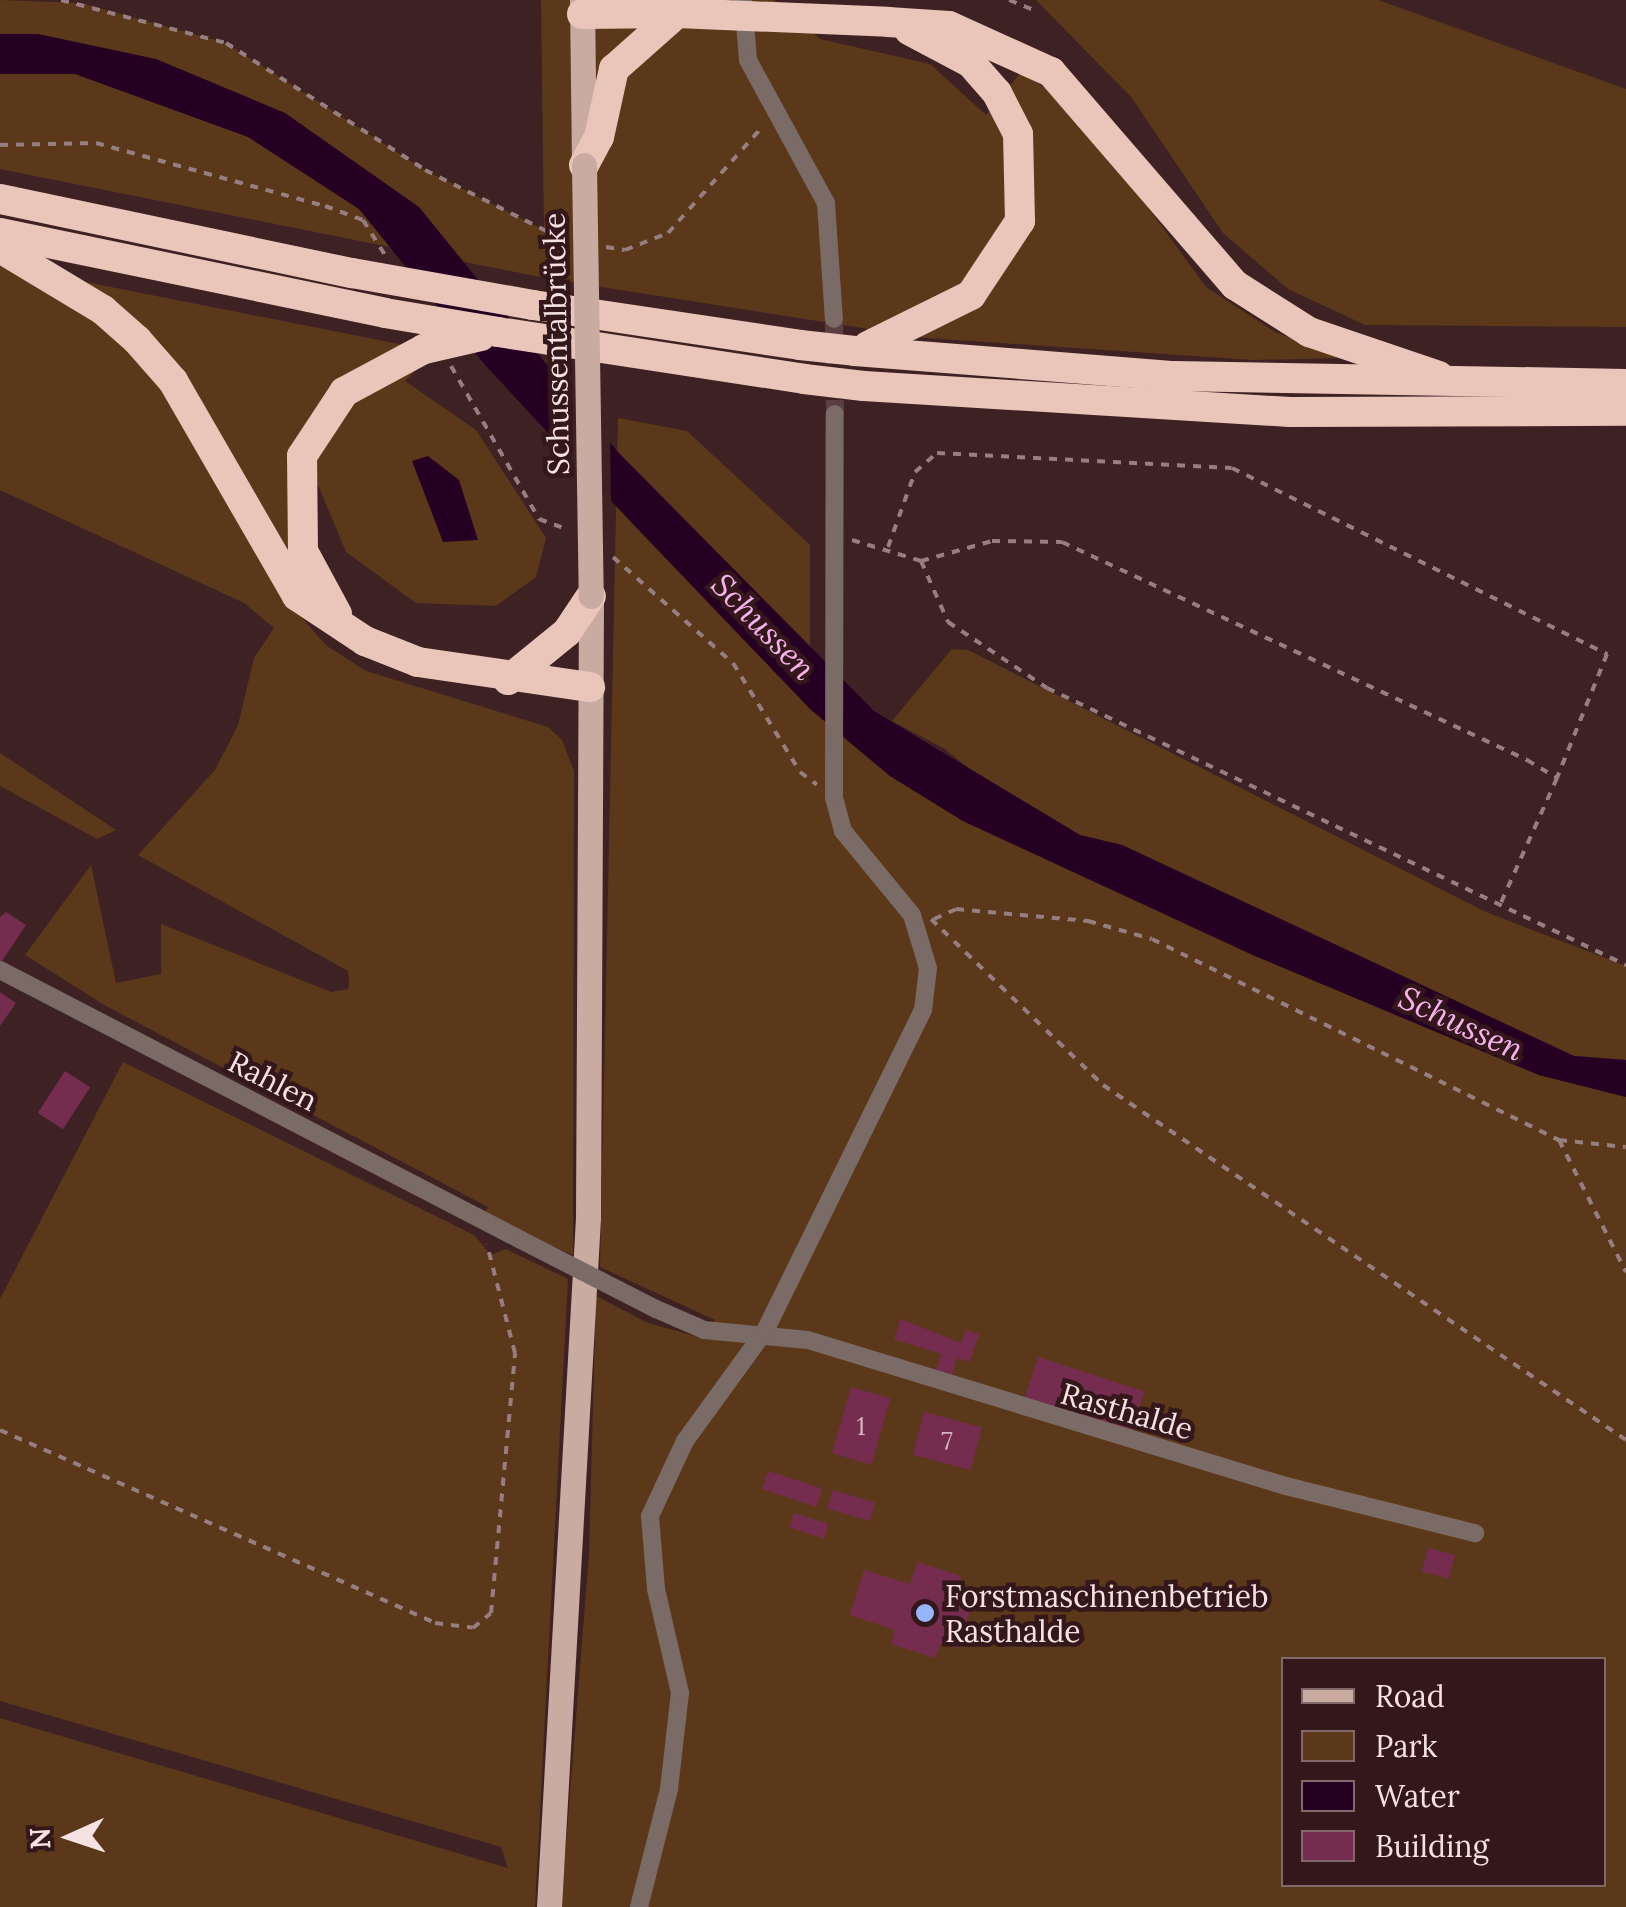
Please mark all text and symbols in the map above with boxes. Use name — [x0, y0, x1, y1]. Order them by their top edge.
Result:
street label: Schussentalbrücke — [536, 212, 576, 476]
water label: Schussen — [703, 566, 823, 688]
water label: Schussen — [1393, 979, 1529, 1069]
street label: Rahlen — [223, 1043, 323, 1119]
street label: Rasthalde — [1057, 1375, 1197, 1447]
house number: 1 — [856, 1411, 866, 1441]
house number: 7 — [941, 1426, 953, 1456]
place label: Forstmaschinenbetrieb Rasthalde — [945, 1578, 1269, 1648]
marker: Forstmaschinenbetrieb Rasthalde — [914, 1602, 936, 1624]
legend — [1281, 1657, 1606, 1887]
text: Road — [1375, 1677, 1445, 1715]
text: Park — [1375, 1727, 1437, 1765]
text: Water — [1375, 1777, 1460, 1815]
north arrow — [20, 1787, 120, 1887]
text: N — [21, 1827, 59, 1850]
text: Building — [1375, 1827, 1489, 1865]

